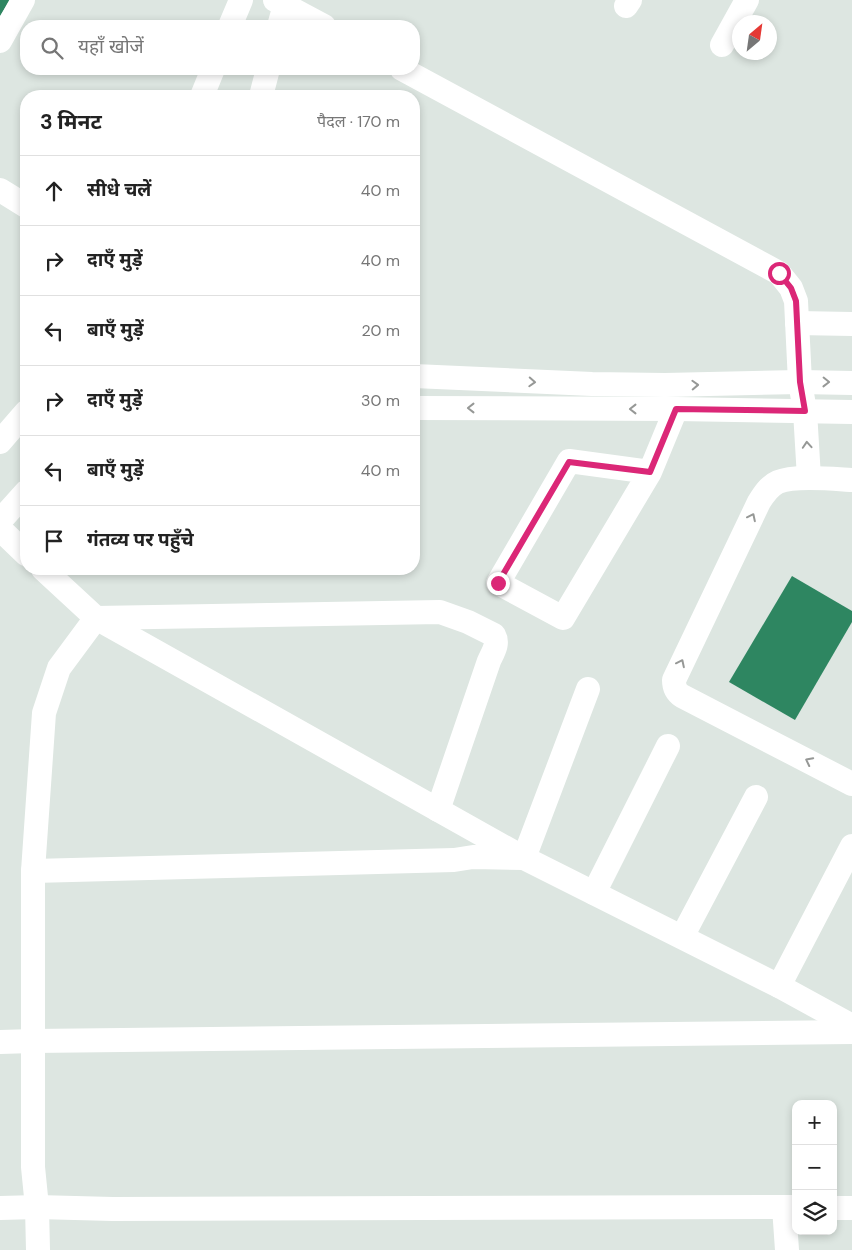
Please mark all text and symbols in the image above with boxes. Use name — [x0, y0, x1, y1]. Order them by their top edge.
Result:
north arrow — [732, 15, 777, 60]
search box — [20, 20, 420, 75]
icon: search — [38, 34, 66, 62]
text: यहाँ खोजें — [78, 34, 144, 59]
text: 3 मिनट — [40, 108, 102, 136]
text: पैदल · 170 m — [317, 111, 400, 132]
icon: ahead — [40, 177, 68, 205]
text: सीधे चलें — [87, 177, 151, 202]
text: 40 m — [361, 180, 400, 201]
icon: right — [40, 247, 68, 275]
text: दाएँ मुड़ें — [87, 247, 142, 272]
text: 40 m — [361, 250, 400, 271]
route start — [768, 262, 791, 285]
icon: left — [40, 317, 68, 345]
text: बाएँ मुड़ें — [87, 317, 144, 342]
text: 20 m — [361, 320, 400, 341]
one-way arrow — [529, 376, 537, 387]
one-way arrow — [822, 377, 830, 387]
one-way arrow — [691, 379, 699, 390]
icon: right — [40, 387, 68, 415]
text: दाएँ मुड़ें — [87, 387, 142, 412]
text: 30 m — [361, 390, 400, 411]
one-way arrow — [467, 403, 474, 413]
one-way arrow — [629, 404, 637, 414]
one-way arrow — [801, 440, 812, 448]
icon: left — [40, 457, 68, 485]
text: बाएँ मुड़ें — [87, 457, 144, 482]
text: 40 m — [361, 460, 400, 481]
one-way arrow — [746, 513, 756, 522]
icon: arrive — [40, 527, 68, 555]
text: गंतव्य पर पहुँचे — [87, 527, 194, 552]
route end — [487, 572, 510, 595]
one-way arrow — [675, 659, 685, 668]
one-way arrow — [805, 757, 814, 767]
map controls — [792, 1100, 837, 1235]
button: + — [792, 1100, 837, 1145]
button: − — [792, 1145, 837, 1190]
button: layers — [792, 1190, 837, 1235]

